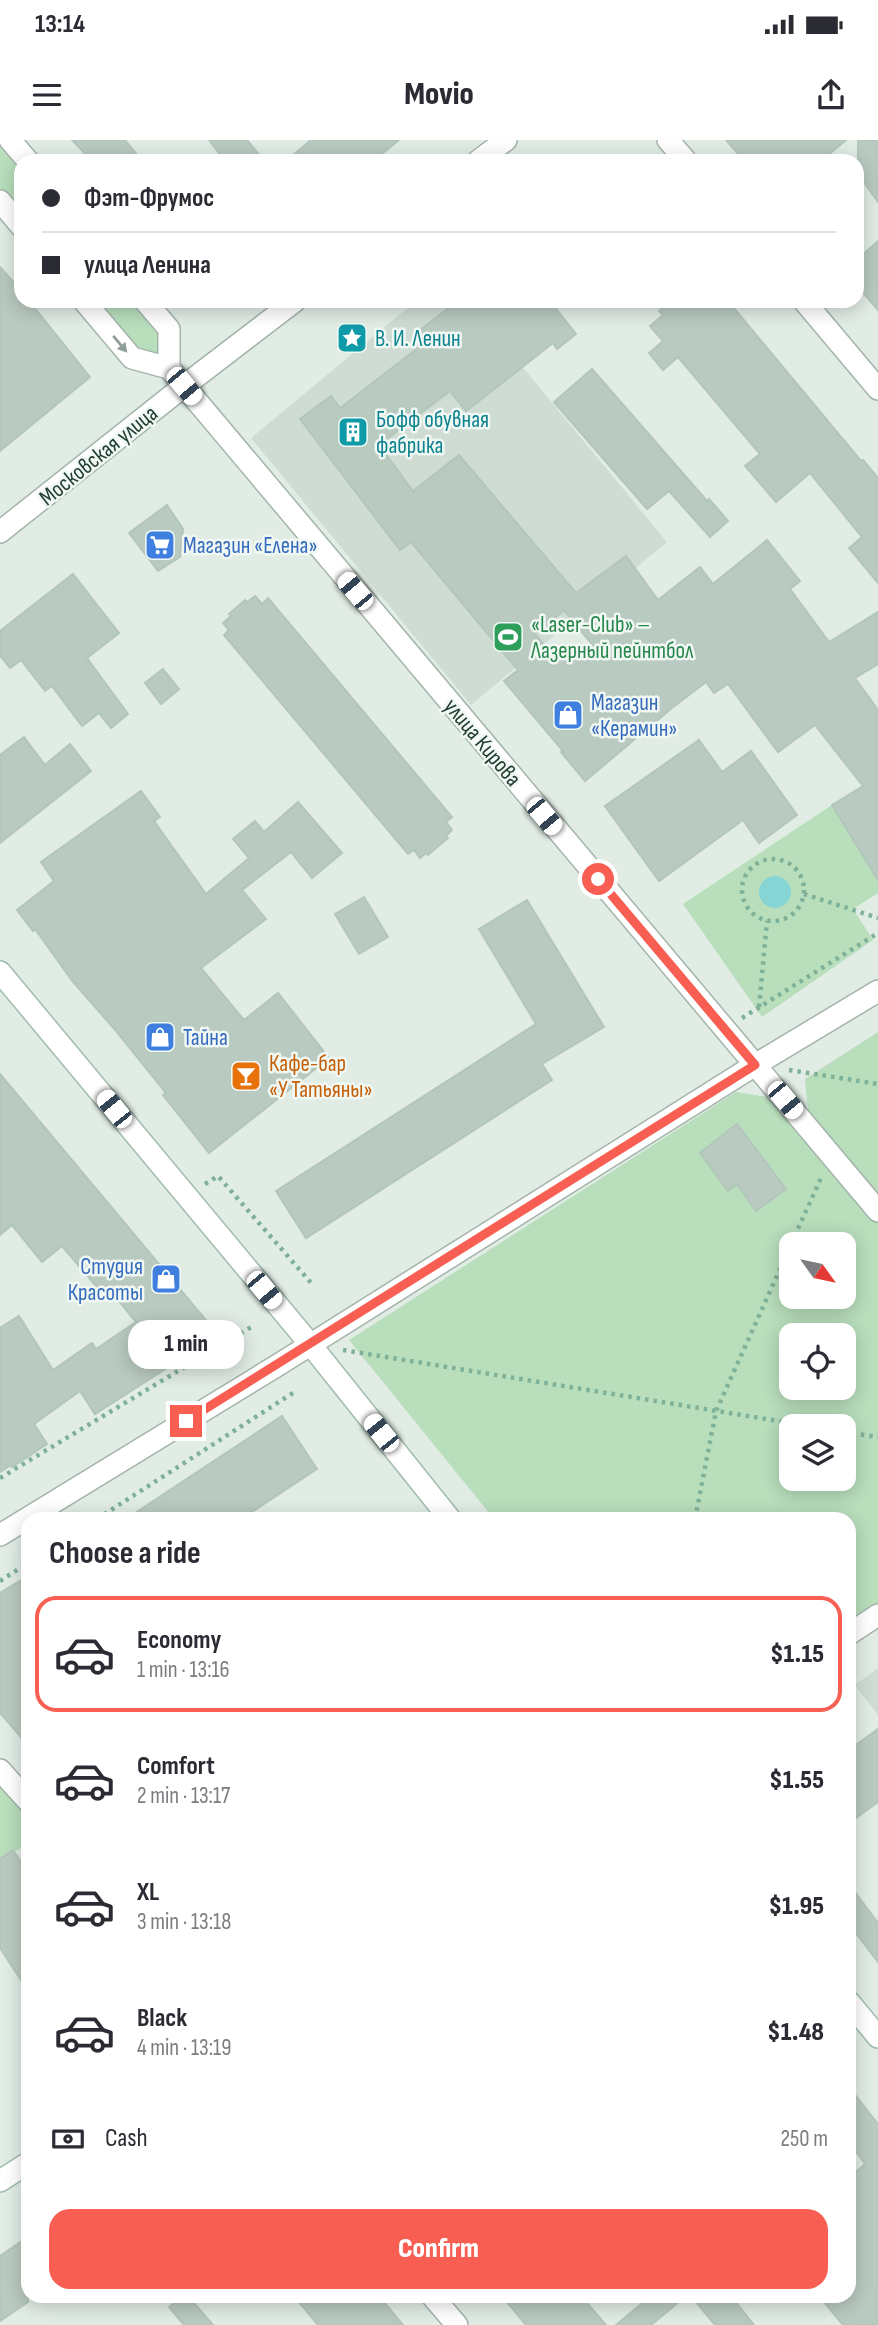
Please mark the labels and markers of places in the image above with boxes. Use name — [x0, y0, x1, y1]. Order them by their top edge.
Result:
place icon: В. И. Ленин — [335, 321, 369, 355]
place label: В. И. Ленин — [375, 325, 461, 353]
place label: Бофф обувная фабрика — [376, 406, 489, 460]
building icon: Бофф обувная фабрика — [336, 415, 370, 449]
supermarket icon: Магазин «Елена» — [143, 528, 177, 562]
place label: Магазин «Елена» — [183, 532, 318, 560]
place label: «Laser-Club» – Лазерный пейнтбол — [530, 611, 694, 665]
sports icon: «Laser-Club» – Лазерный пейнтбол — [491, 620, 525, 654]
place label: Магазин «Керамин» — [591, 689, 677, 743]
shop icon: Магазин «Керамин» — [551, 698, 585, 732]
shop icon: Тайна — [143, 1020, 177, 1054]
place label: Тайна — [183, 1024, 228, 1052]
place label: Кафе-бар «У Татьяны» — [269, 1050, 373, 1104]
bar icon: Кафе-бар «У Татьяны» — [229, 1059, 263, 1093]
place label: Студия Красоты — [68, 1253, 143, 1307]
shop icon: Студия Красоты — [149, 1262, 183, 1296]

